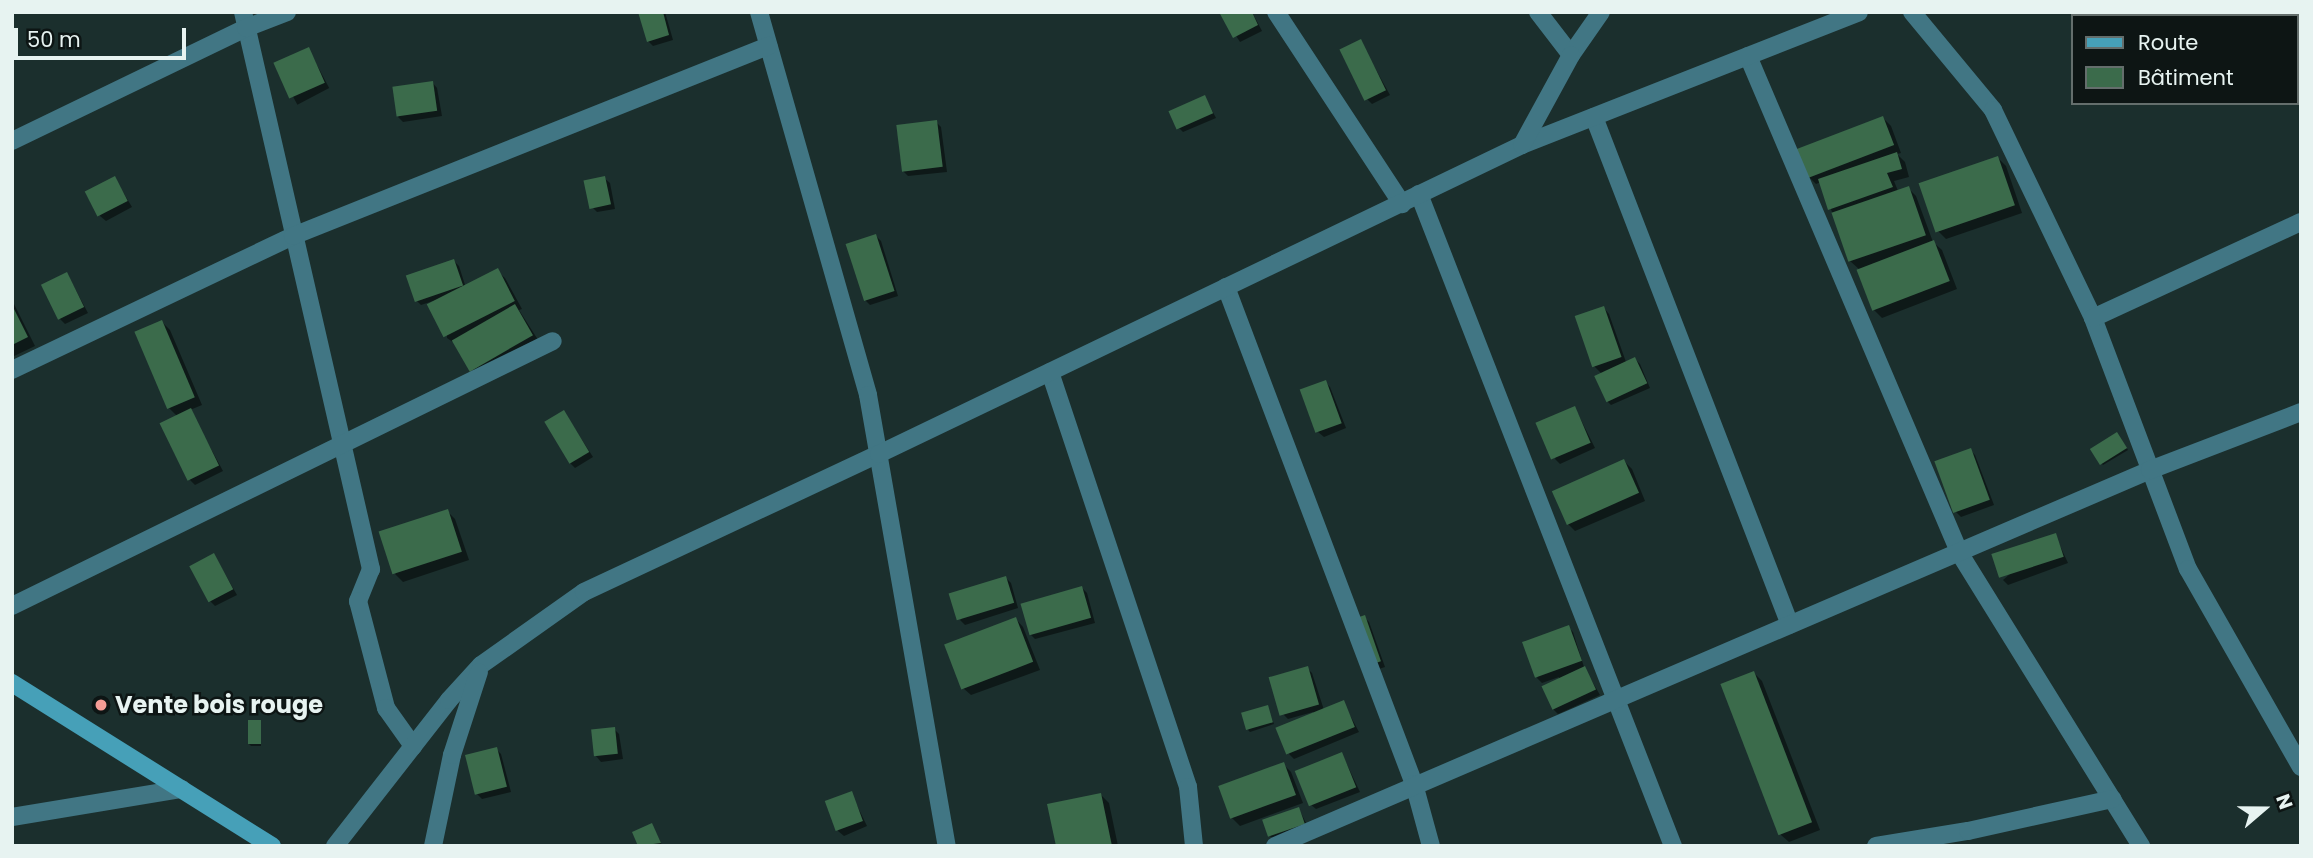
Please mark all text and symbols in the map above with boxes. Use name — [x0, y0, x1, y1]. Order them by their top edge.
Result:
scale bar — [18, 14, 189, 58]
legend — [2072, 14, 2299, 105]
text: 50 m — [27, 25, 81, 54]
text: Route — [2138, 28, 2198, 57]
text: Bâtiment — [2138, 63, 2234, 92]
place label: Vente bois rouge — [115, 691, 323, 719]
marker: Vente bois rouge — [93, 697, 109, 713]
north arrow — [2229, 774, 2299, 844]
text: N — [2269, 790, 2299, 813]

